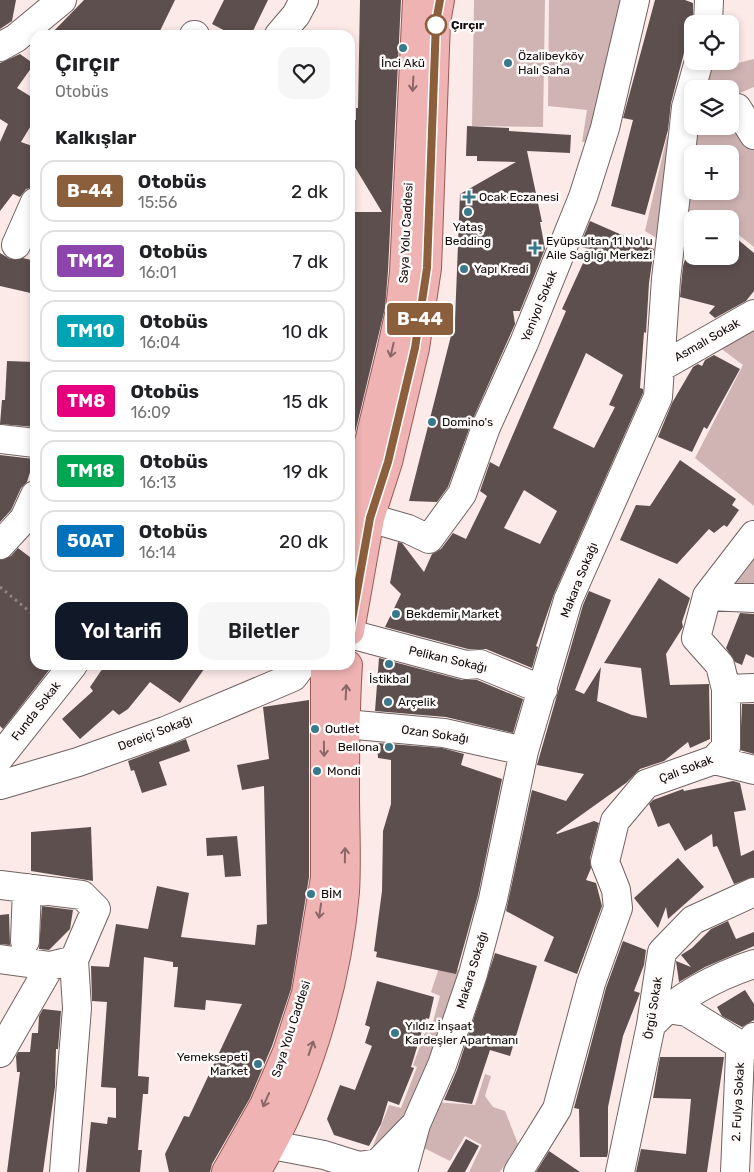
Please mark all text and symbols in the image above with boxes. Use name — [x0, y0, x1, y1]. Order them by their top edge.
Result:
marker: Çırçır — [425, 14, 447, 36]
map controls — [684, 15, 739, 265]
button: locate — [684, 15, 739, 70]
place label: Çırçır — [451, 18, 485, 32]
marker: İnci Akü — [397, 42, 409, 54]
button: heart — [278, 47, 330, 99]
text: Çırçır — [55, 49, 119, 77]
place label: Özalibeyköy Halı Saha — [518, 49, 584, 77]
place label: İnci Akü — [381, 56, 425, 70]
marker: Özalibeyköy Halı Saha — [502, 57, 514, 69]
one-way arrow — [408, 75, 418, 91]
button: layers — [684, 80, 739, 135]
text: Otobüs — [55, 82, 109, 101]
text: Kalkışlar — [55, 126, 136, 149]
button: + — [684, 145, 739, 200]
text: Otobüs — [138, 170, 207, 193]
text: B-44 — [67, 180, 113, 202]
text: 2 dk — [291, 180, 328, 203]
street label: Saya Yolu Caddesi — [396, 182, 416, 284]
place label: Ocak Eczanesi — [479, 190, 559, 204]
marker: Ocak Eczanesi — [463, 191, 475, 203]
text: 15:56 — [138, 193, 177, 212]
marker: Yataş Bedding — [462, 206, 474, 218]
button: − — [684, 210, 739, 265]
place label: Yataş Bedding — [445, 220, 491, 248]
place label: Eyüpsultan 11 No'lu Aile Sağlığı Merkezi — [546, 234, 653, 262]
text: Otobüs — [139, 240, 208, 263]
marker: Eyüpsultan 11 No'lu Aile Sağlığı Merkezi — [528, 241, 542, 255]
text: TM12 — [67, 250, 114, 272]
text: 7 dk — [292, 250, 328, 273]
place label: Yapı Kredi — [474, 262, 529, 276]
text: 16:01 — [139, 263, 177, 282]
marker: Yapı Kredi — [458, 263, 470, 275]
street label: Yeniyol Sokak — [518, 267, 560, 344]
line badge: B-44 — [385, 303, 455, 335]
text: B-44 — [397, 308, 443, 330]
text: Otobüs — [139, 310, 208, 333]
street label: Asmalı Sokak — [672, 315, 743, 364]
text: TM10 — [67, 320, 114, 342]
text: 10 dk — [282, 320, 328, 343]
text: 16:04 — [139, 333, 180, 352]
one-way arrow — [387, 341, 396, 357]
text: Otobüs — [130, 380, 199, 403]
text: TM8 — [67, 390, 105, 412]
text: 15 dk — [283, 390, 328, 413]
text: 16:09 — [130, 403, 171, 422]
place label: Domino's — [442, 415, 493, 429]
marker: Domino's — [426, 416, 438, 428]
text: Otobüs — [139, 450, 208, 473]
text: TM18 — [67, 460, 114, 482]
text: 19 dk — [283, 460, 328, 483]
text: 16:13 — [139, 473, 176, 492]
text: Otobüs — [139, 520, 207, 543]
text: 50AT — [67, 530, 114, 552]
text: 20 dk — [279, 530, 328, 553]
street label: Makara Sokağı — [558, 540, 601, 620]
text: 16:14 — [139, 543, 176, 562]
button: Yol tarifi — [55, 602, 188, 660]
button: Biletler — [198, 602, 330, 660]
place label: Bekdemir Market — [406, 607, 500, 621]
marker: Bekdemir Market — [390, 608, 402, 620]
street label: Pelikan Sokağı — [407, 643, 489, 675]
marker: İstikbal — [383, 658, 395, 670]
place label: İstikbal — [369, 672, 409, 686]
street label: Funda Sokak — [9, 678, 64, 743]
one-way arrow — [342, 684, 351, 700]
place label: Arçelik — [398, 695, 437, 709]
marker: Arçelik — [382, 696, 394, 708]
street label: Dereiçi Sokağı — [116, 712, 194, 754]
place label: Outlet — [325, 722, 360, 736]
street label: Ozan Sokağı — [400, 722, 470, 746]
marker: Outlet — [309, 723, 321, 735]
one-way arrow — [319, 740, 329, 756]
place label: Bellona — [338, 740, 379, 754]
marker: Bellona — [383, 741, 395, 753]
street label: Çalı Sokak — [657, 752, 716, 786]
place label: Mondi — [327, 764, 361, 778]
marker: Mondi — [311, 765, 323, 777]
one-way arrow — [340, 847, 350, 863]
place label: BİM — [321, 887, 342, 901]
marker: BİM — [305, 888, 317, 900]
one-way arrow — [315, 903, 325, 919]
street label: Makara Sokağı — [454, 930, 490, 1010]
street label: Örgü Sokak — [641, 975, 665, 1040]
street label: Saya Yolu Caddesi — [269, 979, 313, 1079]
place label: Yıldız İnşaat Kardeşler Apartmanı — [405, 1019, 518, 1047]
marker: Yıldız İnşaat Kardeşler Apartmanı — [389, 1027, 401, 1039]
one-way arrow — [307, 1041, 316, 1056]
place label: Yemeksepeti Market — [177, 1050, 248, 1078]
marker: Yemeksepeti Market — [252, 1058, 264, 1070]
street label: 2. Fulya Sokak — [729, 1061, 747, 1142]
one-way arrow — [261, 1092, 271, 1107]

